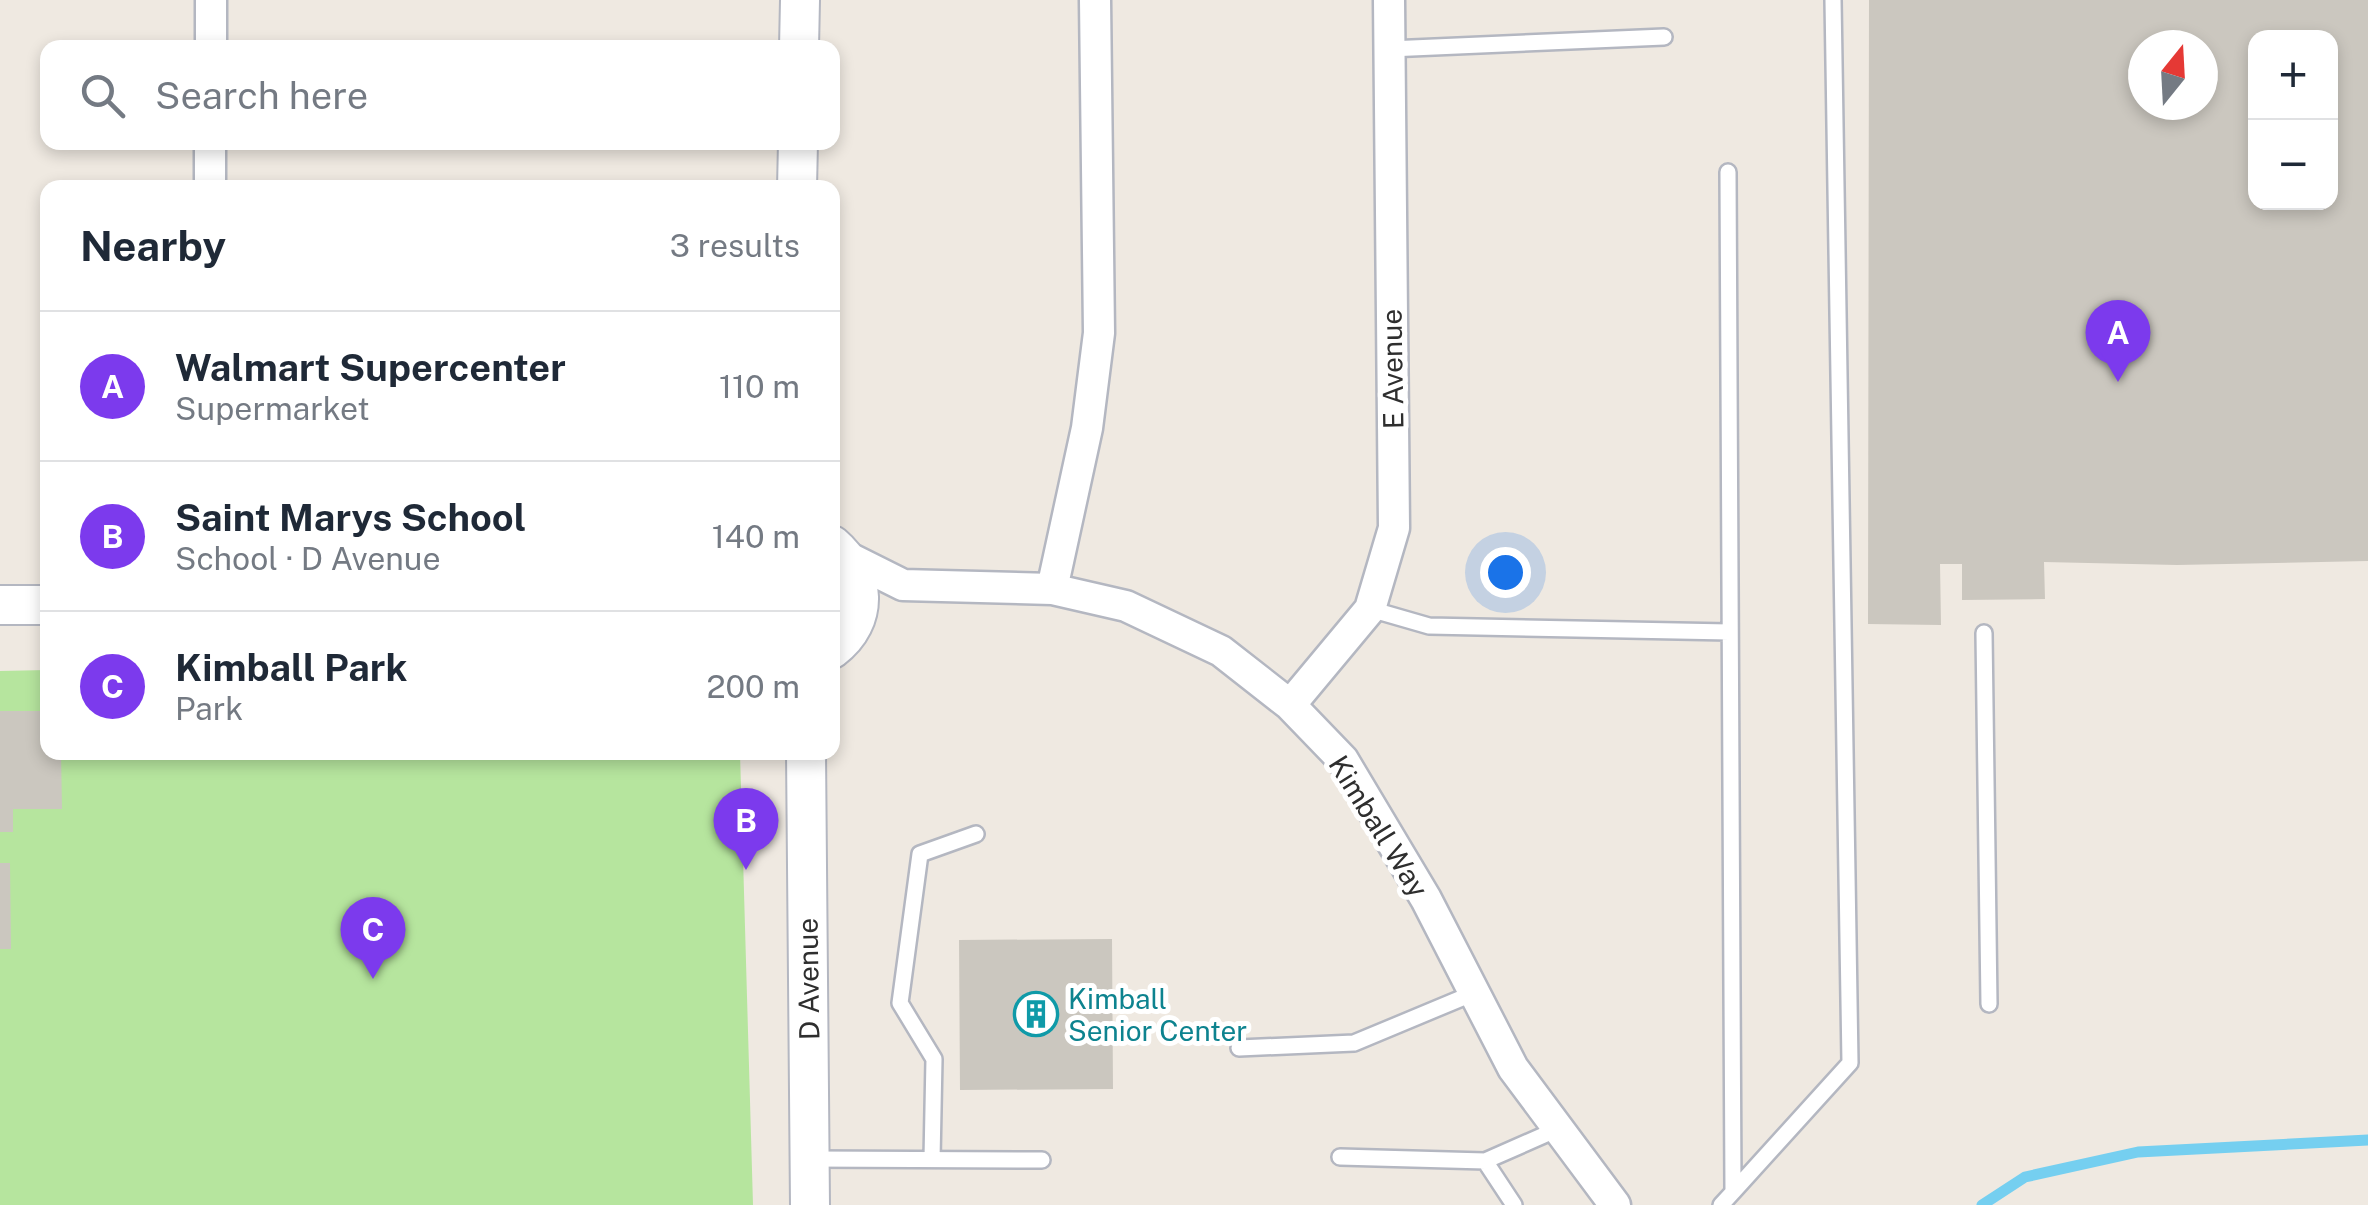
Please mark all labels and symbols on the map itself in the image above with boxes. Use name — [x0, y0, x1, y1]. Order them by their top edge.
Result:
north arrow — [2128, 30, 2218, 120]
pin: A — [2086, 300, 2150, 382]
street label: E Avenue — [1374, 309, 1410, 429]
your location — [1480, 547, 1531, 598]
street label: Kimball Way — [1322, 749, 1436, 903]
pin: B — [714, 788, 778, 870]
pin: C — [340, 896, 406, 979]
street label: D Avenue — [790, 918, 826, 1040]
place label: Kimball Senior Center — [1068, 982, 1247, 1047]
building icon: Kimball Senior Center — [1013, 991, 1059, 1037]

